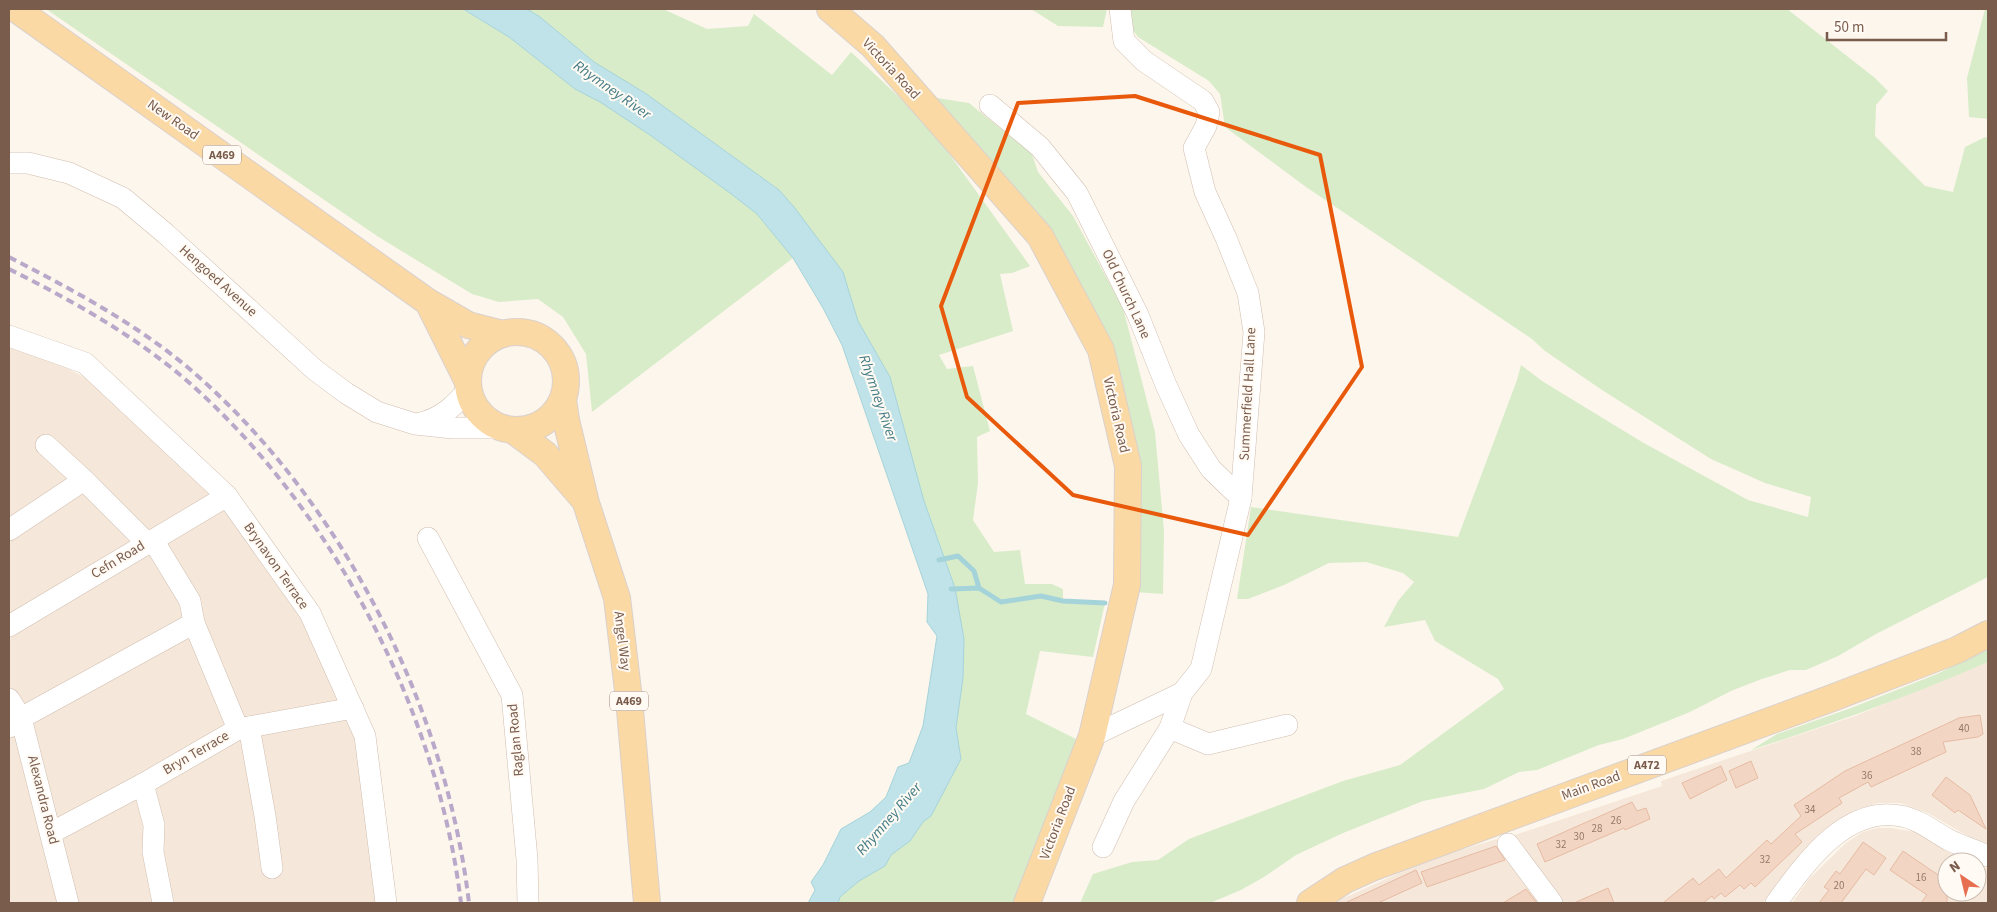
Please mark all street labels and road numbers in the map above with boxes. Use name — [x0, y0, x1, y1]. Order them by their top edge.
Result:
street label: Victoria Road — [857, 34, 925, 104]
street label: New Road — [143, 95, 203, 145]
road number: A469 — [203, 146, 241, 164]
street label: Hengoed Avenue — [175, 240, 261, 322]
street label: Old Church Lane — [1097, 246, 1156, 342]
street label: Summerfield Hall Lane — [1235, 327, 1261, 461]
street label: Victoria Road — [1098, 375, 1134, 455]
street label: Brynavon Terrace — [238, 518, 314, 614]
street label: Cefn Road — [87, 536, 149, 584]
street label: Angel Way — [608, 610, 636, 672]
road number: A469 — [610, 691, 648, 710]
street label: Raglan Road — [503, 703, 529, 777]
street label: Bryn Terrace — [159, 726, 233, 780]
street label: Alexandra Road — [22, 753, 64, 847]
road number: A472 — [1628, 756, 1666, 774]
street label: Main Road — [1559, 766, 1623, 806]
street label: Victoria Road — [1035, 783, 1081, 863]

